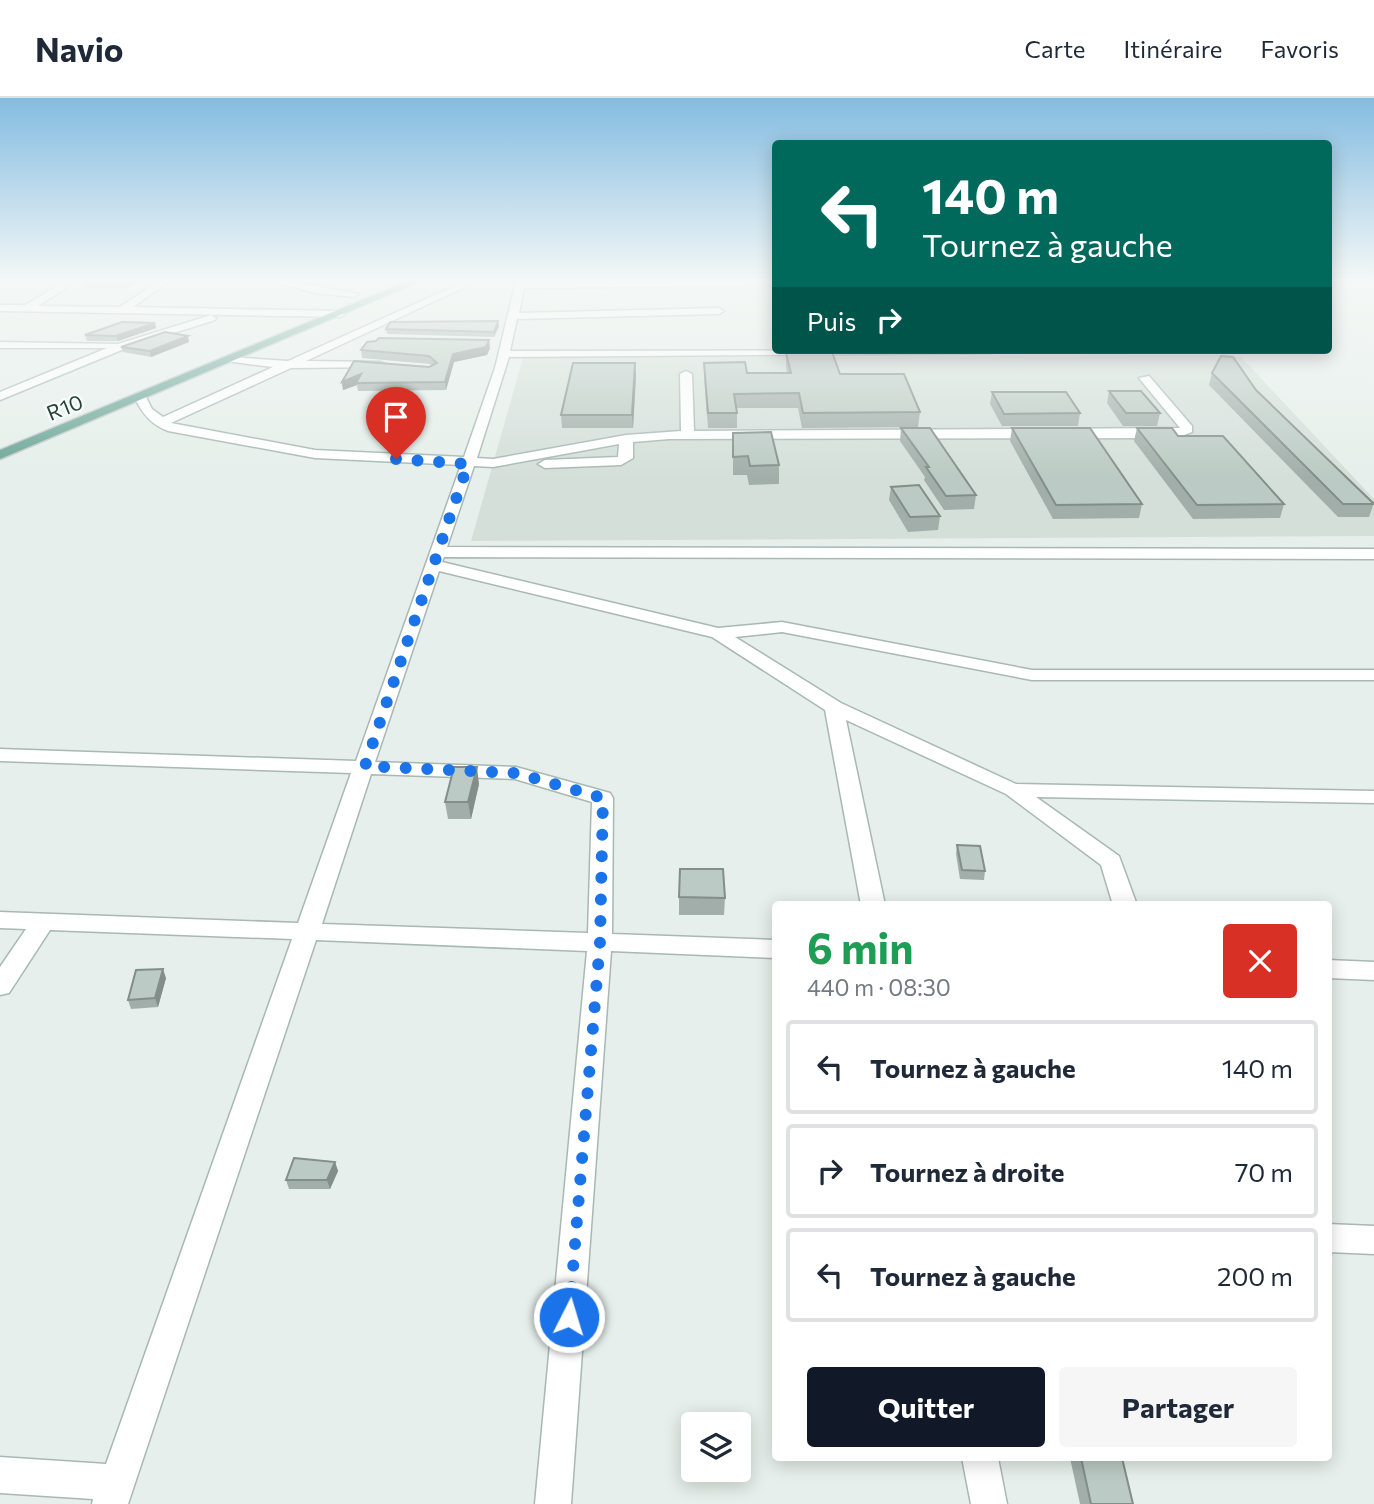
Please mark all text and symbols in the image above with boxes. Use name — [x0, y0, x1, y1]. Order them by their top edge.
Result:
text: Navio — [35, 28, 124, 69]
text: Carte — [1025, 34, 1086, 63]
text: Itinéraire — [1124, 34, 1223, 63]
text: Favoris — [1261, 34, 1339, 63]
text: 140 m — [922, 164, 1059, 224]
icon: left — [807, 168, 898, 259]
text: Tournez à gauche — [922, 224, 1173, 264]
icon: right — [870, 301, 908, 339]
text: Puis — [807, 305, 856, 336]
pin — [366, 387, 426, 459]
street label: R10 — [43, 388, 86, 425]
icon: arrive — [377, 398, 415, 436]
text: 6 min — [807, 921, 914, 973]
button: close — [1223, 924, 1297, 998]
text: 440 m · 08:30 — [807, 973, 951, 1001]
icon: left — [811, 1048, 849, 1086]
text: Tournez à gauche — [870, 1052, 1076, 1083]
text: 140 m — [1222, 1052, 1293, 1083]
icon: right — [811, 1152, 849, 1190]
text: Tournez à droite — [870, 1156, 1065, 1187]
text: 70 m — [1235, 1156, 1293, 1187]
icon: left — [811, 1256, 849, 1294]
text: Tournez à gauche — [870, 1260, 1076, 1291]
text: 200 m — [1217, 1260, 1293, 1291]
position arrow — [532, 1280, 606, 1354]
button: Quitter — [807, 1367, 1045, 1447]
button: Partager — [1059, 1367, 1297, 1447]
map controls — [681, 1412, 751, 1482]
button: layers — [681, 1412, 751, 1482]

